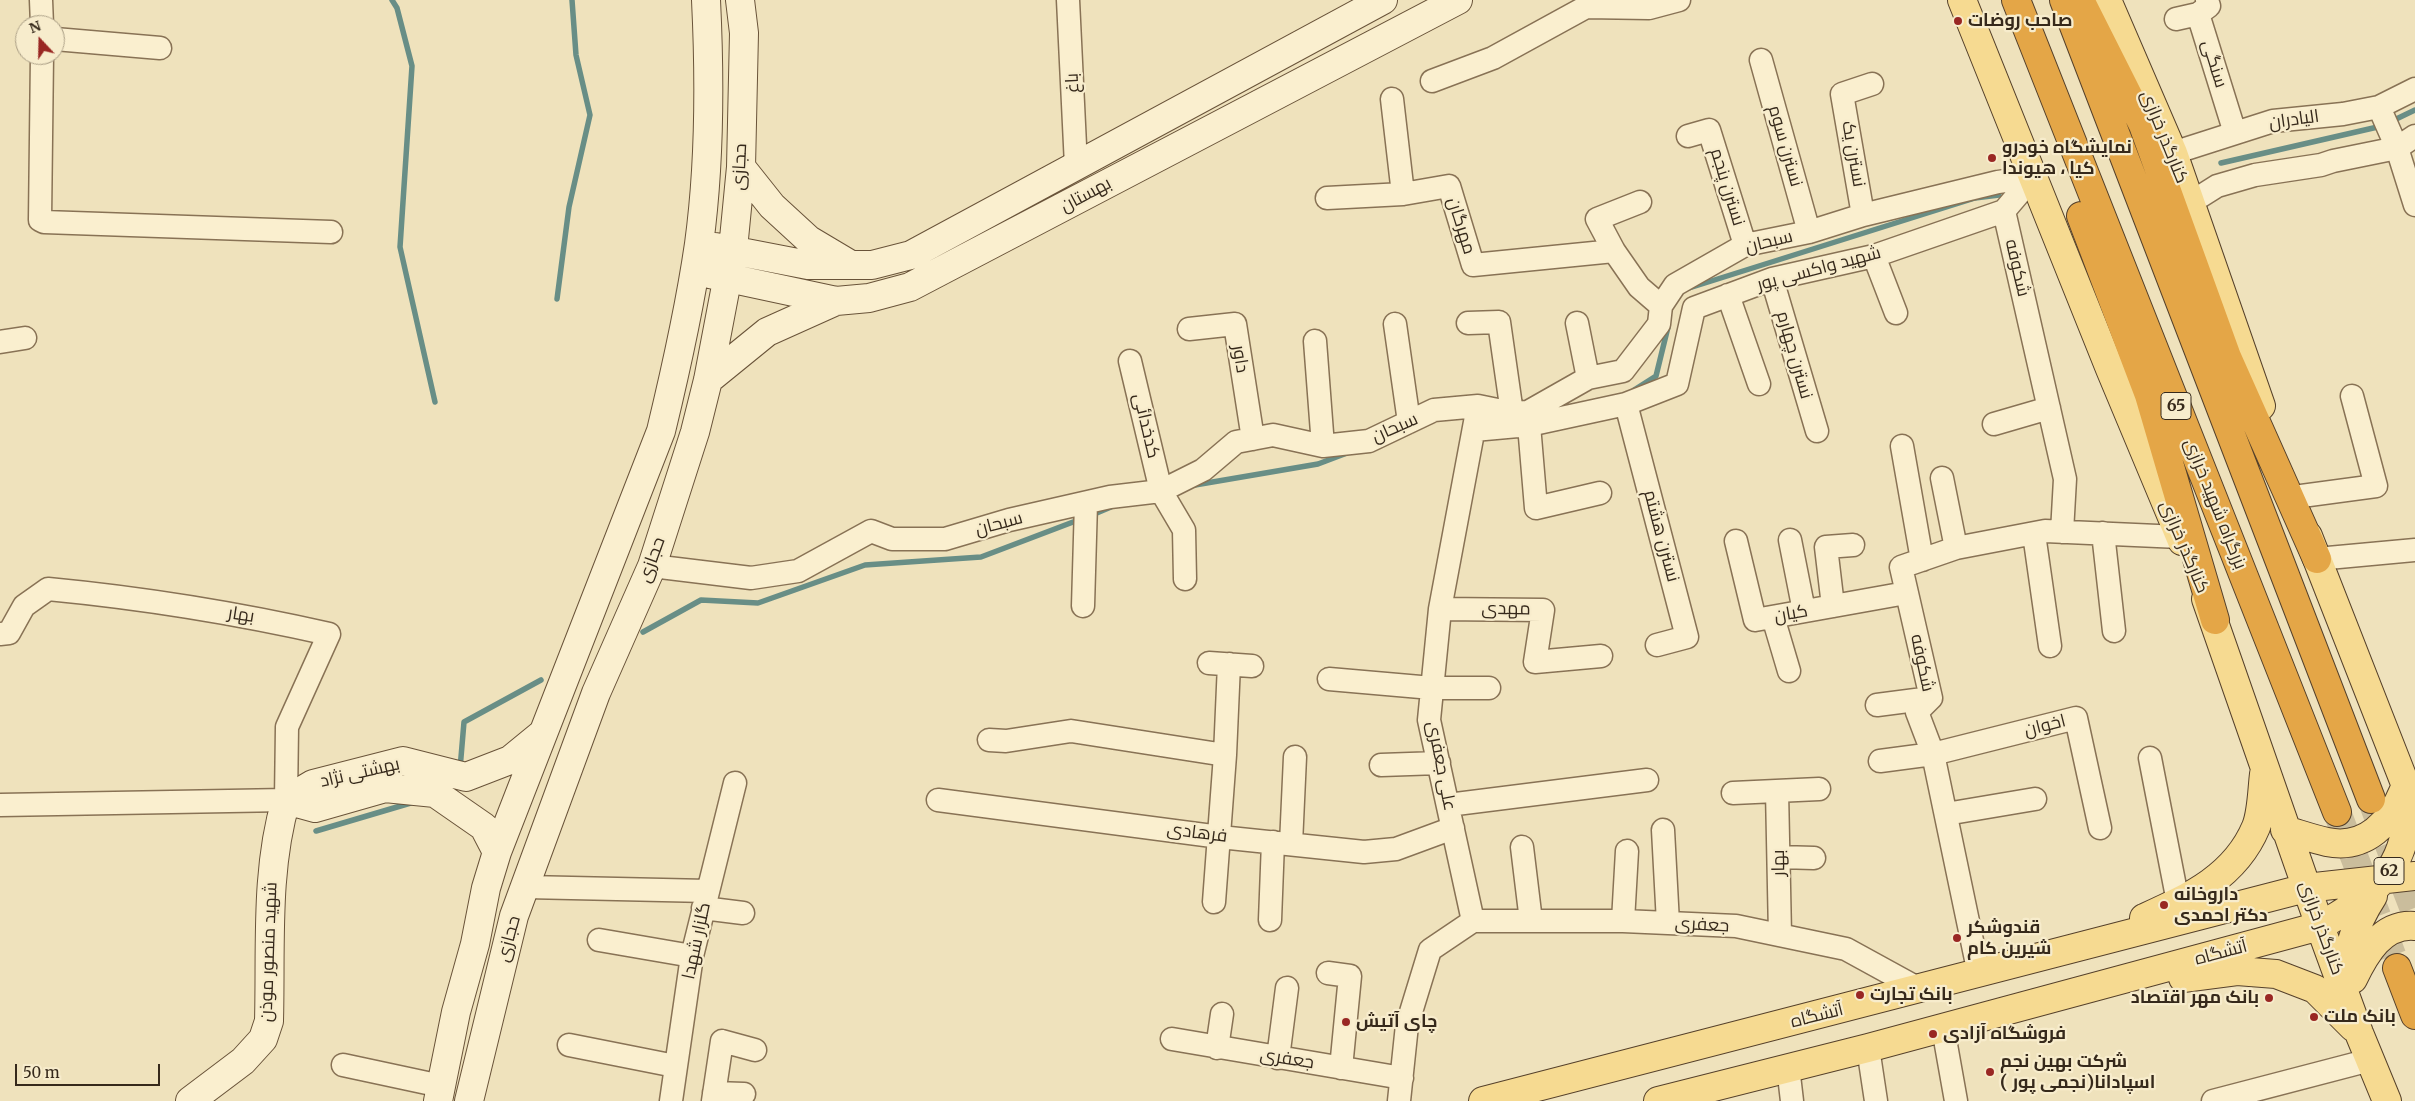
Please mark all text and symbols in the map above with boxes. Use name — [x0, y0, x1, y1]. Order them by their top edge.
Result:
place label: صاحب روضات — [1968, 10, 2073, 32]
north arrow — [15, 15, 65, 65]
marker: صاحب روضات — [1952, 15, 1964, 27]
text: N — [27, 17, 43, 37]
street label: سنگی — [2197, 37, 2231, 91]
street label: باغ — [1062, 72, 1084, 94]
street label: کنارگذر خرازی — [2136, 87, 2192, 187]
street label: نسترن سوم — [1763, 103, 1807, 189]
street label: الیادران — [2267, 106, 2321, 134]
street label: نسترن یک — [1837, 119, 1869, 189]
place label: نمایشگاه خودرو کیا ، هیوندا — [2002, 137, 2132, 180]
street label: حجازی — [728, 143, 752, 191]
street label: نسترن پنجم — [1705, 146, 1749, 228]
marker: نمایشگاه خودرو کیا ، هیوندا — [1986, 152, 1998, 164]
street label: بهستان — [1057, 173, 1115, 217]
street label: مهرگان — [1442, 195, 1480, 257]
street label: سبحان — [1743, 226, 1795, 258]
street label: شکوفه — [2000, 237, 2034, 299]
street label: شهید واکسی پور — [1755, 242, 1883, 296]
street label: نسترن چهارم — [1771, 309, 1817, 401]
street label: داور — [1227, 343, 1253, 375]
street label: کدخدائی — [1128, 391, 1164, 461]
road number: 65 — [2161, 392, 2191, 420]
street label: سبحان — [1369, 408, 1421, 448]
street label: بزرگراه شهید خرازی — [2179, 435, 2251, 573]
street label: نسترن هشتم — [1638, 488, 1684, 584]
street label: کنارگذر خرازی — [2155, 497, 2213, 597]
street label: سبحان — [973, 507, 1025, 541]
street label: حجازی — [634, 534, 670, 586]
street label: مهدی — [1481, 598, 1531, 620]
street label: کیان — [1772, 600, 1810, 628]
street label: بهار — [226, 602, 256, 628]
street label: شکوفه — [1905, 632, 1939, 694]
street label: اخوان — [2022, 710, 2068, 742]
street label: علی جعفری — [1422, 719, 1460, 813]
street label: بهشتی نژاد — [318, 753, 402, 793]
street label: فرهادی — [1166, 819, 1228, 847]
street label: بهار — [1768, 849, 1790, 877]
road number: 62 — [2374, 858, 2404, 884]
street label: کنارگذر خرازی — [2294, 878, 2348, 978]
street label: شهید منصور موذن — [256, 882, 282, 1022]
place label: داروخانه دکتر احمدی — [2174, 884, 2268, 926]
marker: داروخانه دکتر احمدی — [2158, 899, 2170, 911]
street label: گلزار شهدا — [678, 901, 716, 981]
street label: حجازی — [492, 913, 526, 965]
street label: جعفری — [1674, 913, 1730, 937]
place label: قندوشکر شیرین کام — [1967, 917, 2051, 960]
marker: قندوشکر شیرین کام — [1951, 932, 1963, 944]
street label: آتشگاه — [2192, 936, 2250, 970]
place label: بانک تجارت — [1870, 984, 1953, 1006]
place label: بانک مهر اقتصاد — [2131, 987, 2259, 1009]
marker: بانک تجارت — [1854, 989, 1866, 1001]
marker: بانک مهر اقتصاد — [2263, 992, 2275, 1004]
street label: آتشگاه — [1788, 999, 1846, 1033]
place label: بانک ملت — [2324, 1006, 2396, 1028]
place label: چای آتیش — [1356, 1011, 1437, 1033]
marker: بانک ملت — [2308, 1011, 2320, 1023]
marker: چای آتیش — [1340, 1016, 1352, 1028]
place label: فروشگاه آزادی — [1943, 1023, 2066, 1045]
marker: فروشگاه آزادی — [1927, 1028, 1939, 1040]
street label: جعفری — [1258, 1044, 1316, 1074]
place label: شرکت بهین نجم اسپادانا(نجمی پور ) — [2000, 1051, 2155, 1094]
scale bar — [18, 1054, 162, 1086]
text: 50 m — [23, 1063, 60, 1082]
marker: شرکت بهین نجم اسپادانا(نجمی پور ) — [1984, 1066, 1996, 1078]

